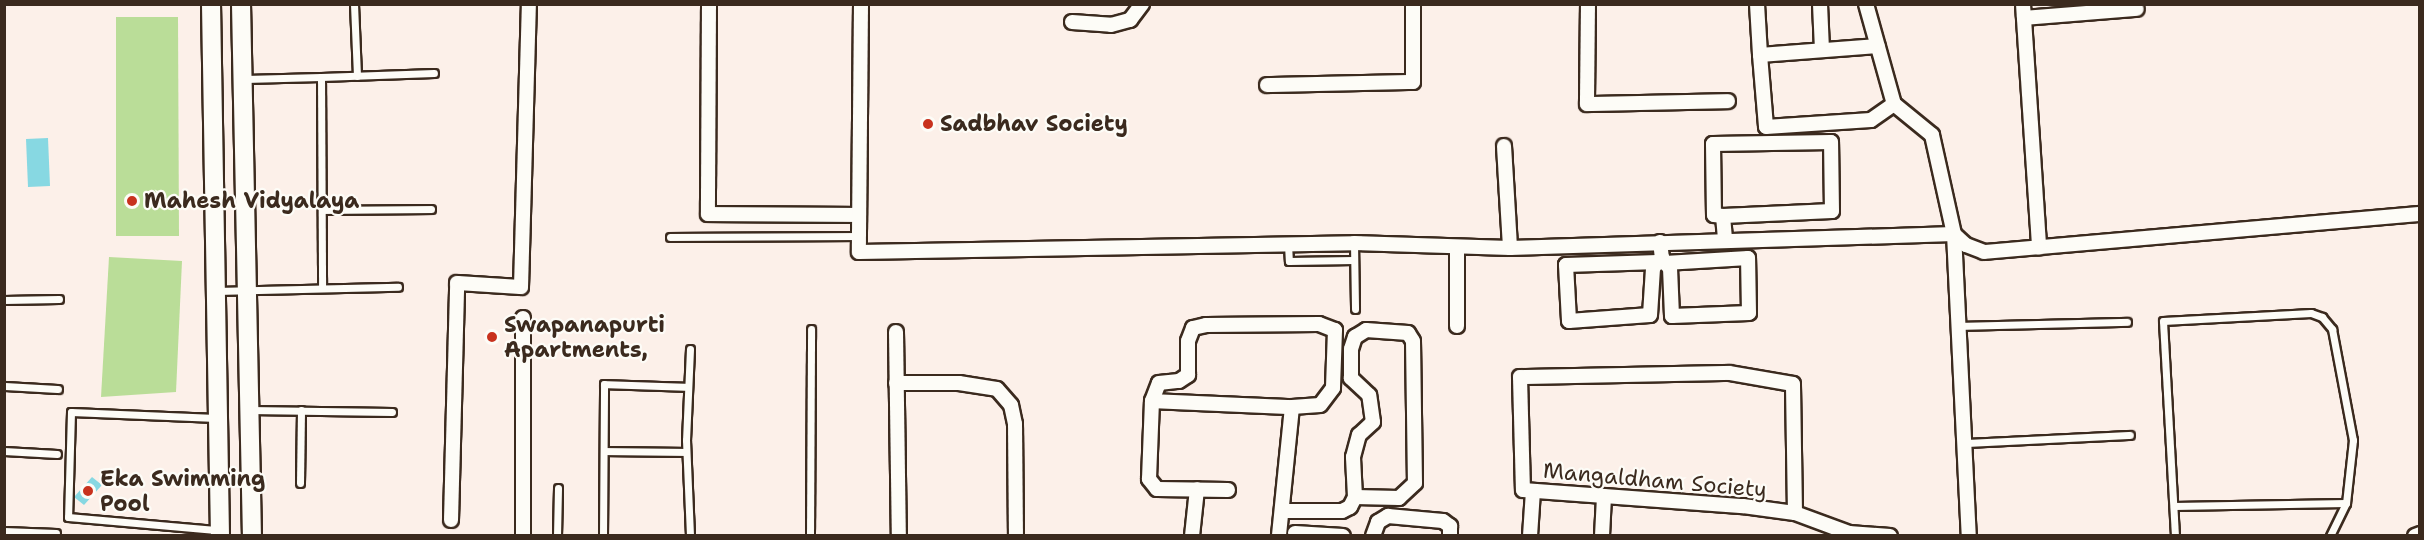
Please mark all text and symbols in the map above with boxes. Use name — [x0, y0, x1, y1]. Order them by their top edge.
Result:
place label: Sadbhav Society — [940, 111, 1128, 137]
marker: Sadbhav Society — [921, 117, 935, 131]
place label: Mahesh Vidyalaya — [144, 188, 359, 214]
marker: Mahesh Vidyalaya — [125, 194, 139, 208]
place label: Swapanapurti Apartments, — [504, 311, 665, 362]
marker: Swapanapurti Apartments, — [485, 330, 499, 344]
street label: Mangaldham Society — [1542, 457, 1768, 503]
place label: Eka Swimming Pool — [100, 465, 265, 516]
marker: Eka Swimming Pool — [81, 484, 95, 498]

